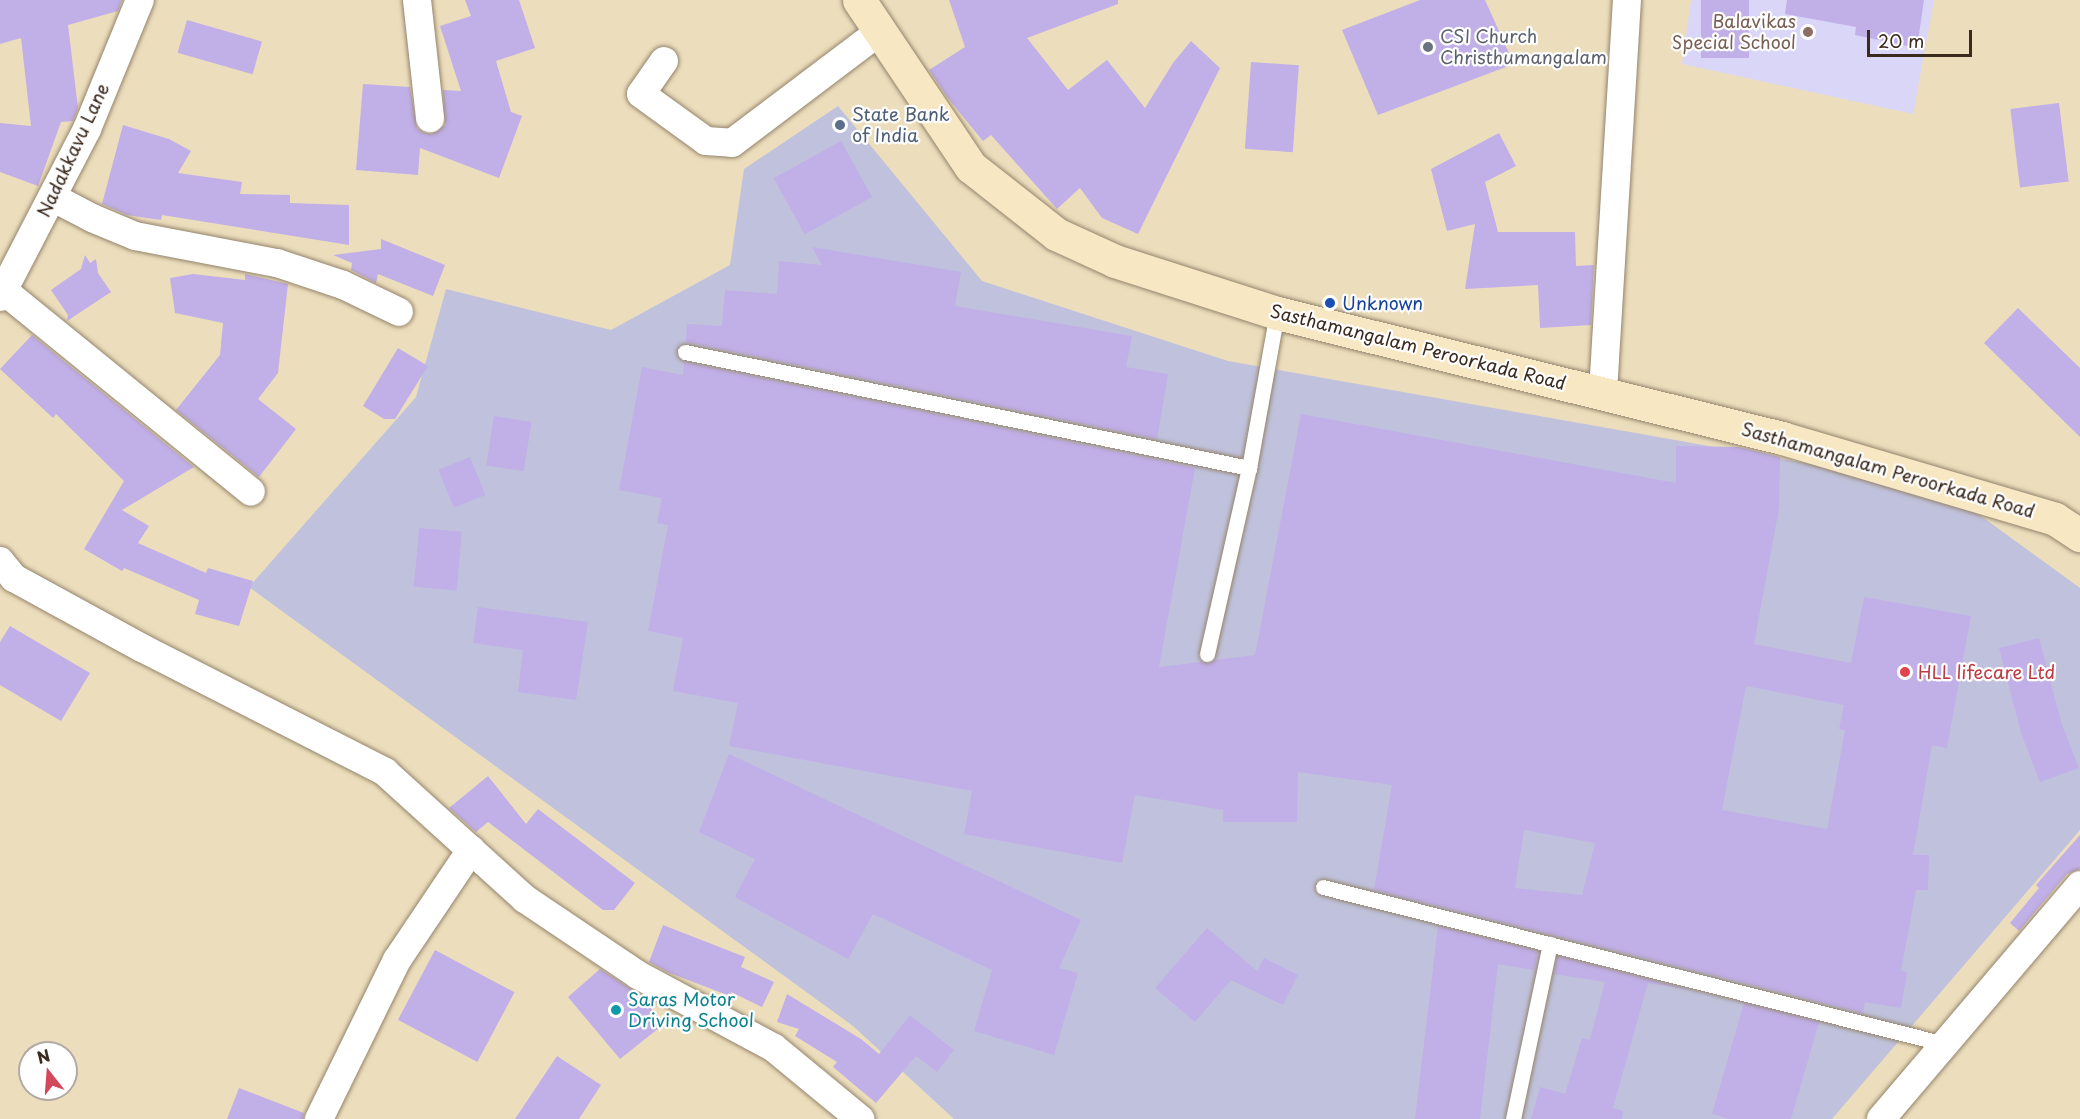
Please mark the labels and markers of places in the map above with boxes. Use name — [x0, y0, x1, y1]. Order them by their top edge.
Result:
place label: Balavikas Special School — [1671, 11, 1796, 54]
marker: Balavikas Special School — [1801, 25, 1815, 39]
place label: CSI Church Christhumangalam — [1440, 26, 1607, 68]
marker: CSI Church Christhumangalam — [1421, 40, 1435, 54]
place label: State Bank of India — [852, 104, 950, 146]
marker: State Bank of India — [833, 118, 847, 132]
place label: Unknown — [1342, 292, 1423, 314]
marker: Unknown — [1323, 296, 1337, 310]
place label: HLL lifecare Ltd — [1918, 661, 2057, 683]
marker: HLL lifecare Ltd — [1896, 663, 1914, 681]
place label: Saras Motor Driving School — [628, 989, 754, 1032]
marker: Saras Motor Driving School — [609, 1003, 623, 1017]

